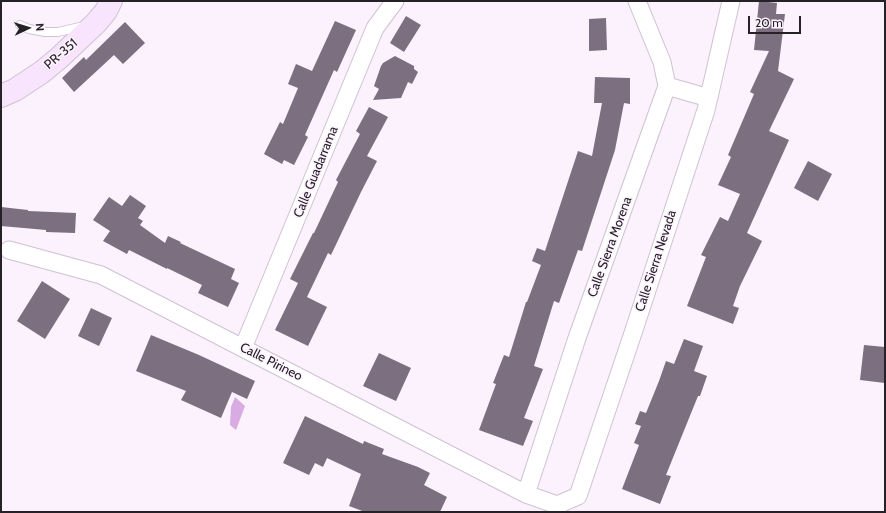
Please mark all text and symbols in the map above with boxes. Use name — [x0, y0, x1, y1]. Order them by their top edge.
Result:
north arrow — [8, 8, 48, 48]
scale bar — [750, 8, 803, 34]
text: 20 m — [755, 15, 783, 30]
text: N — [33, 23, 47, 32]
street label: PR-351 — [41, 35, 81, 73]
street label: Calle Guadarrama — [291, 124, 341, 220]
street label: Calle Sierra Morena — [585, 195, 635, 299]
street label: Calle Sierra Nevada — [632, 208, 680, 314]
street label: Calle Pirineo — [237, 340, 305, 384]

